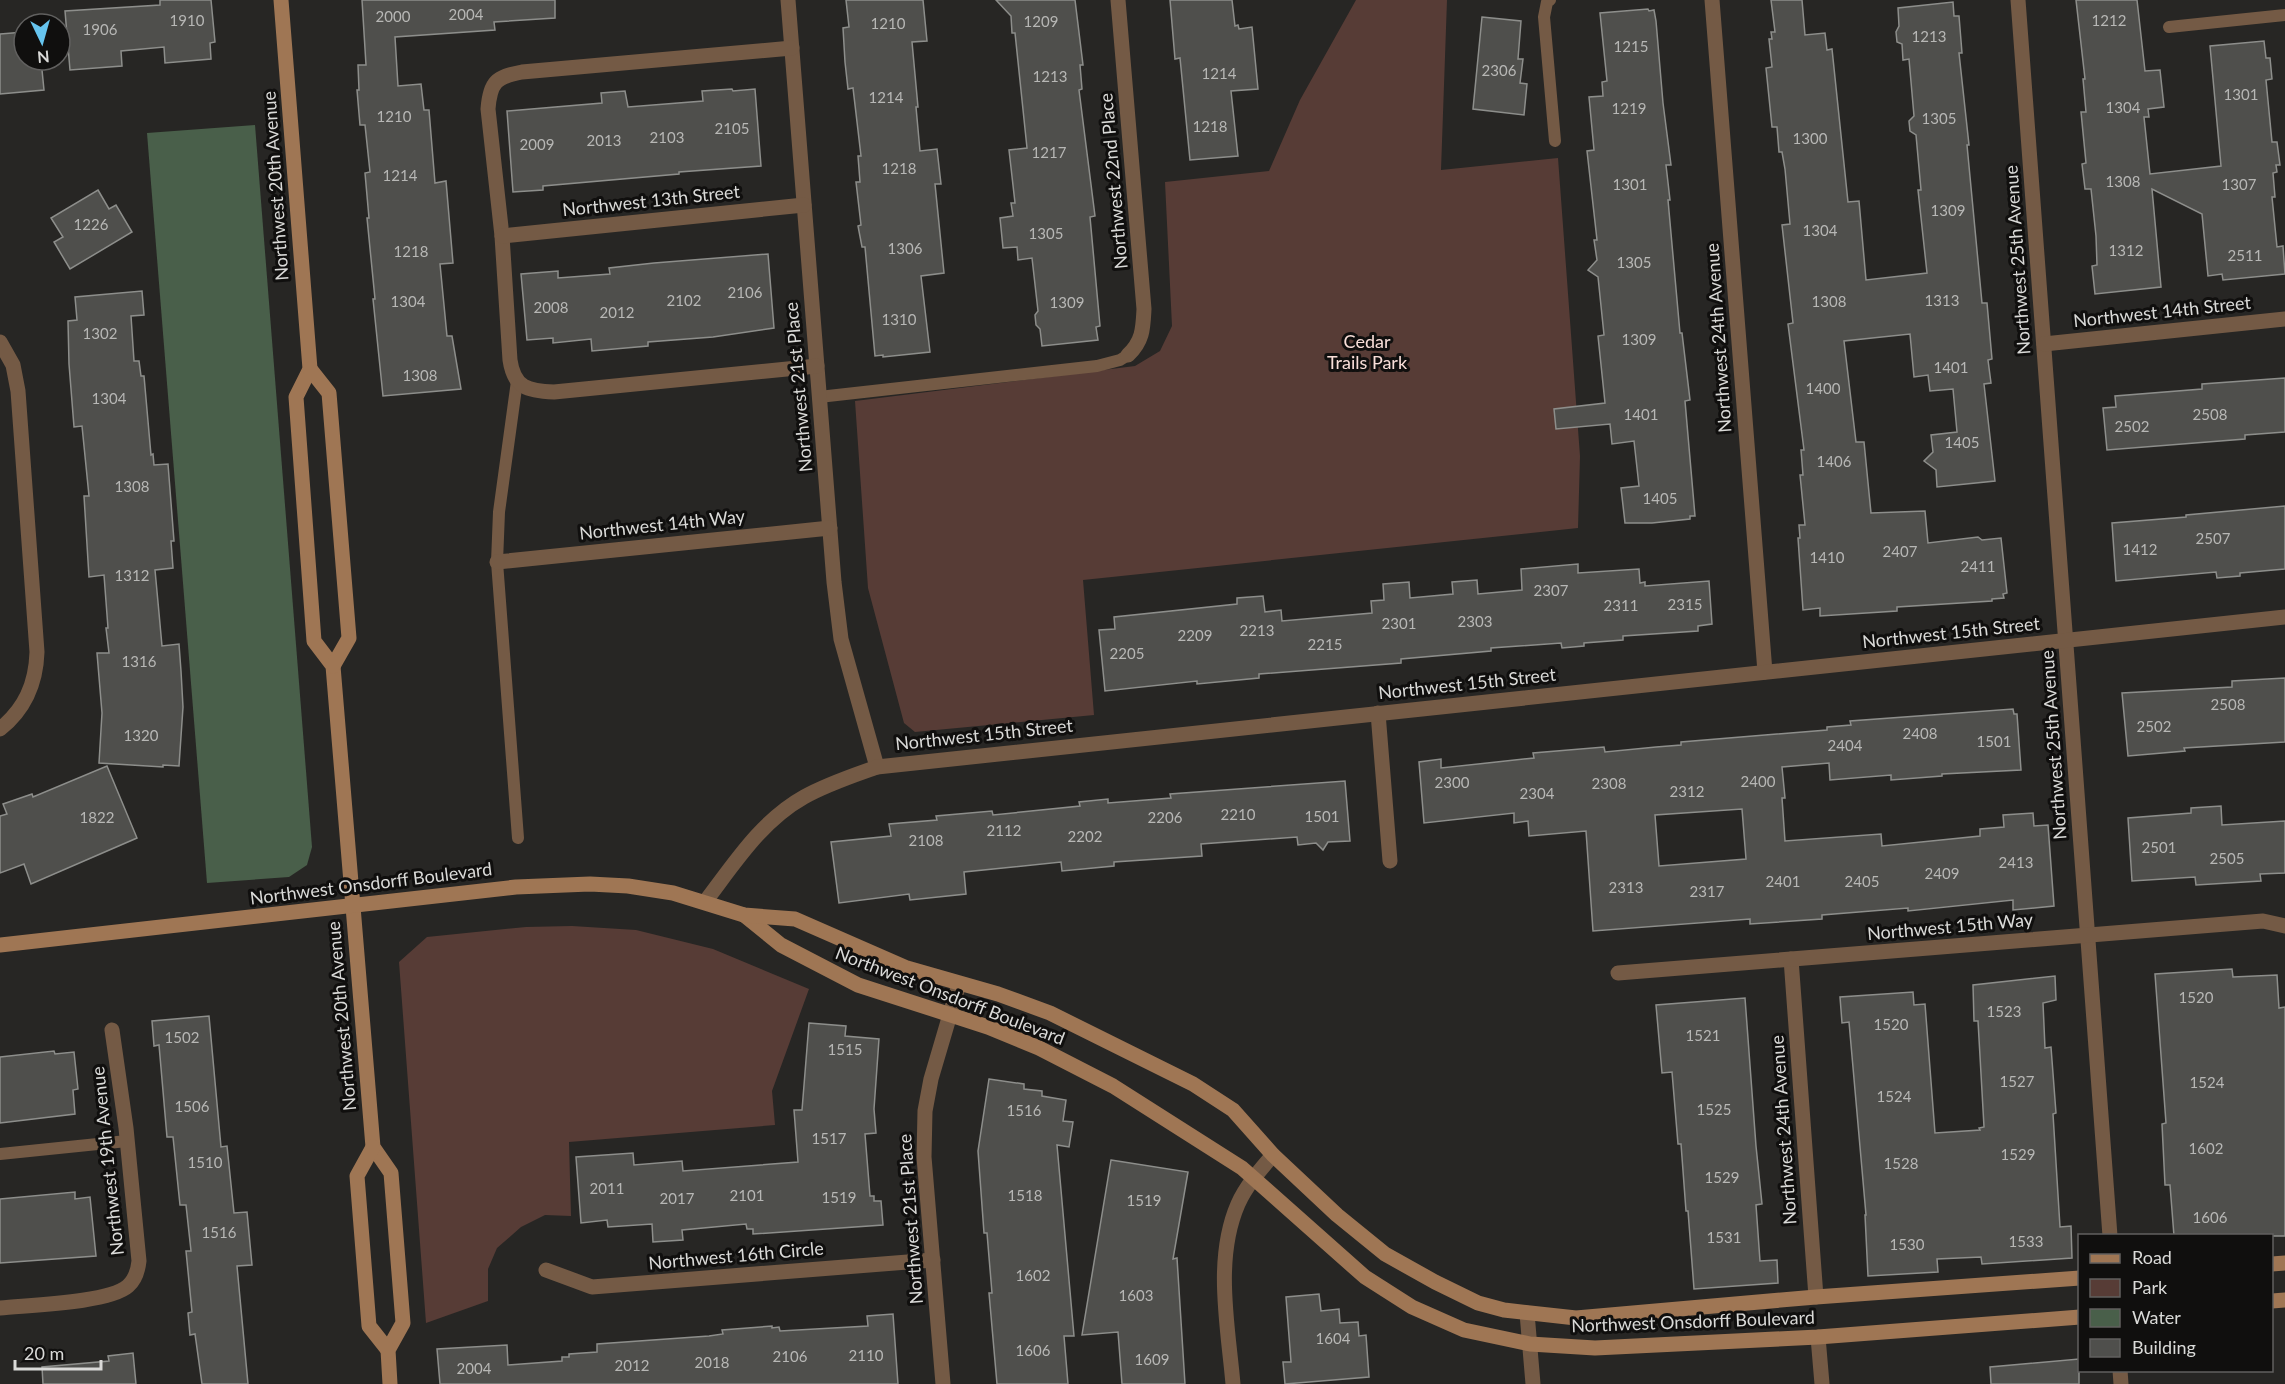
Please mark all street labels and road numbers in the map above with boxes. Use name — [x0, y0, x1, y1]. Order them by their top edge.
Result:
street label: Northwest 20th Avenue — [257, 91, 293, 282]
street label: Northwest 22nd Place — [1094, 92, 1132, 270]
street label: Northwest 25th Avenue — [1999, 165, 2035, 356]
street label: Northwest 13th Street — [561, 180, 741, 220]
street label: Northwest 24th Avenue — [1700, 243, 1736, 434]
street label: Northwest 14th Street — [2072, 291, 2252, 331]
street label: Northwest 21st Place — [780, 301, 816, 473]
street label: Northwest 14th Way — [578, 504, 747, 544]
street label: Northwest 15th Street — [1861, 612, 2041, 652]
street label: Northwest 25th Avenue — [2035, 650, 2071, 841]
street label: Northwest 15th Street — [1377, 663, 1557, 703]
street label: Northwest 15th Street — [894, 714, 1074, 754]
street label: Northwest Onsdorff Boulevard — [249, 857, 493, 909]
street label: Northwest 15th Way — [1866, 908, 2034, 944]
street label: Northwest 20th Avenue — [322, 920, 360, 1112]
street label: Northwest Onsdorff Boulevard — [833, 941, 1068, 1049]
street label: Northwest 24th Avenue — [1765, 1035, 1801, 1226]
street label: Northwest 19th Avenue — [86, 1065, 128, 1257]
street label: Northwest 21st Place — [893, 1133, 927, 1305]
street label: Northwest 16th Circle — [647, 1236, 824, 1274]
street label: Northwest Onsdorff Boulevard — [1571, 1306, 1815, 1336]

